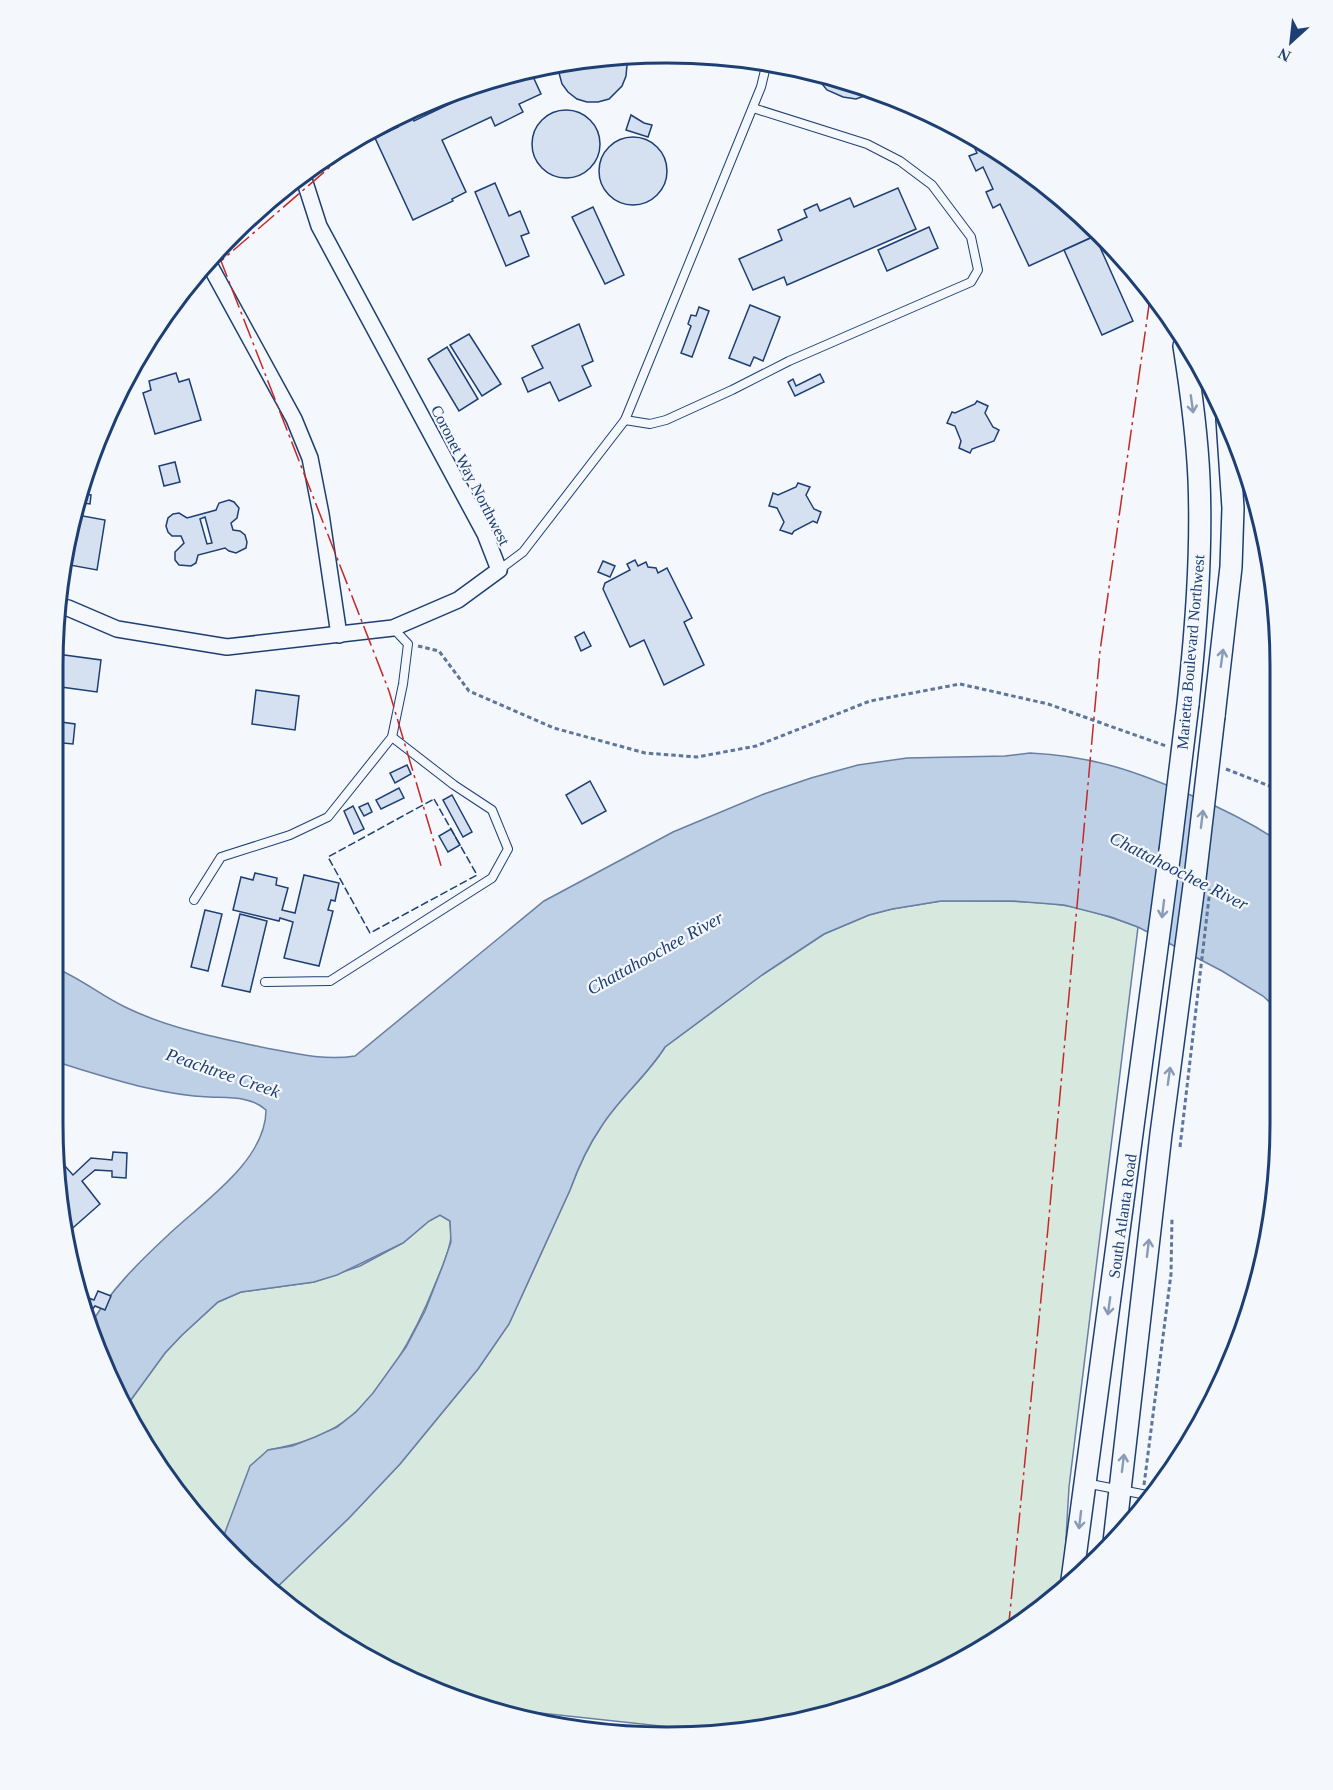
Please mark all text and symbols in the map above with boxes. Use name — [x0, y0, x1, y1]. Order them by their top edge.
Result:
north arrow — [1261, 12, 1321, 72]
text: N — [1275, 45, 1293, 65]
one-way arrow — [1187, 393, 1198, 413]
street label: Coronet Way Northwest — [427, 402, 514, 549]
street label: Marietta Boulevard Northwest — [1174, 553, 1208, 750]
one-way arrow — [1216, 648, 1227, 668]
one-way arrow — [1197, 810, 1208, 830]
water label: Chattahoochee River — [1107, 827, 1252, 915]
one-way arrow — [1157, 899, 1168, 918]
water label: Chattahoochee River — [583, 907, 727, 999]
water label: Peachtree Creek — [162, 1044, 284, 1102]
one-way arrow — [1164, 1067, 1175, 1086]
street label: South Atlanta Road — [1105, 1153, 1140, 1279]
one-way arrow — [1143, 1239, 1154, 1258]
one-way arrow — [1104, 1296, 1115, 1315]
one-way arrow — [1118, 1453, 1129, 1473]
one-way arrow — [1075, 1510, 1086, 1530]

